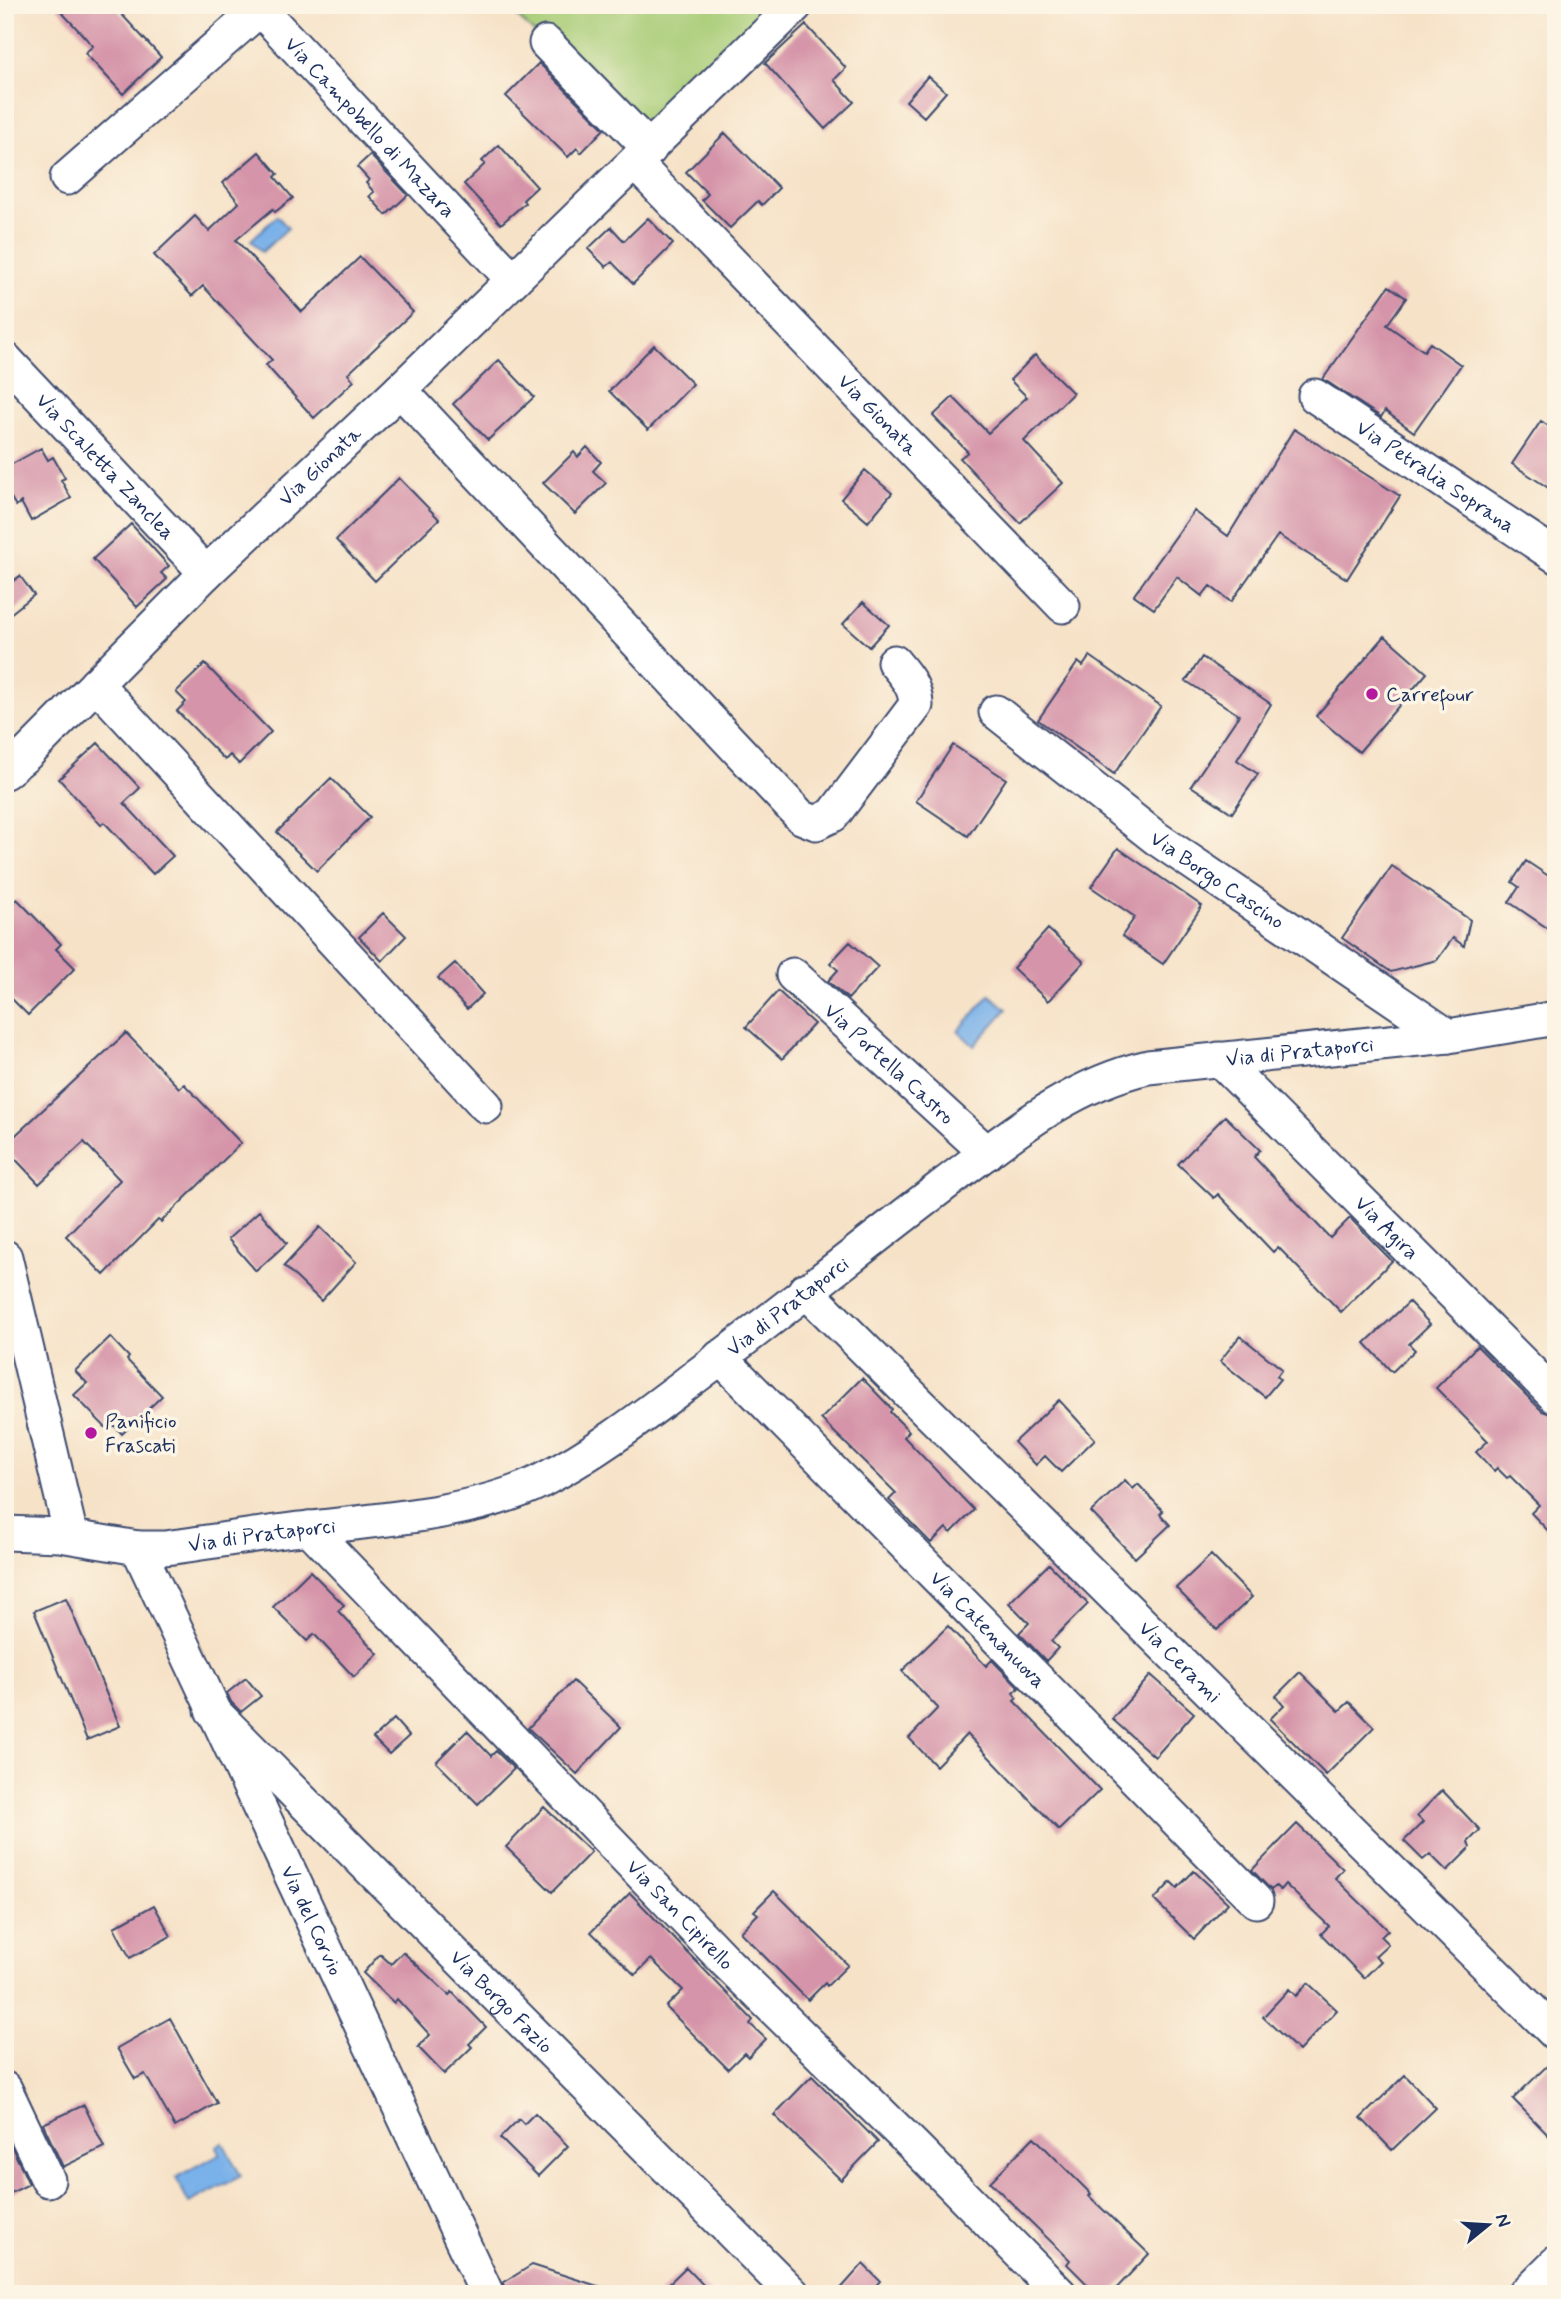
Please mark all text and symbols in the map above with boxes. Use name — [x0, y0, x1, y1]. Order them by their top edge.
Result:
street label: Via Campobello di Mazara — [278, 31, 461, 224]
street label: Via Gionata — [831, 368, 924, 463]
street label: Via Scaletta Zanclea — [29, 387, 181, 546]
street label: Via Petralia Soprana — [1350, 414, 1520, 540]
street label: Via Gionata — [272, 420, 368, 513]
place label: Carrefour — [1386, 681, 1474, 711]
marker: Carrefour — [1364, 686, 1380, 702]
street label: Via Borgo Cascino — [1144, 825, 1290, 936]
street label: Via Portella Castro — [818, 997, 960, 1131]
street label: Via di Prataporci — [1224, 1031, 1375, 1074]
street label: Via Agira — [1348, 1190, 1425, 1267]
street label: Via di Prataporci — [721, 1250, 855, 1363]
place label: Panificio Frascati — [105, 1408, 177, 1460]
marker: Panificio Frascati — [83, 1425, 99, 1441]
street label: Via di Prataporci — [186, 1512, 337, 1560]
street label: Via Catenanuova — [923, 1565, 1052, 1695]
street label: Via Cerami — [1132, 1615, 1227, 1710]
street label: Via San Cipirello — [620, 1854, 740, 1977]
street label: Via del Corvio — [273, 1861, 349, 1980]
street label: Via Borgo Fazio — [443, 1944, 559, 2060]
north arrow — [1452, 2190, 1522, 2260]
text: N — [1489, 2210, 1517, 2230]

